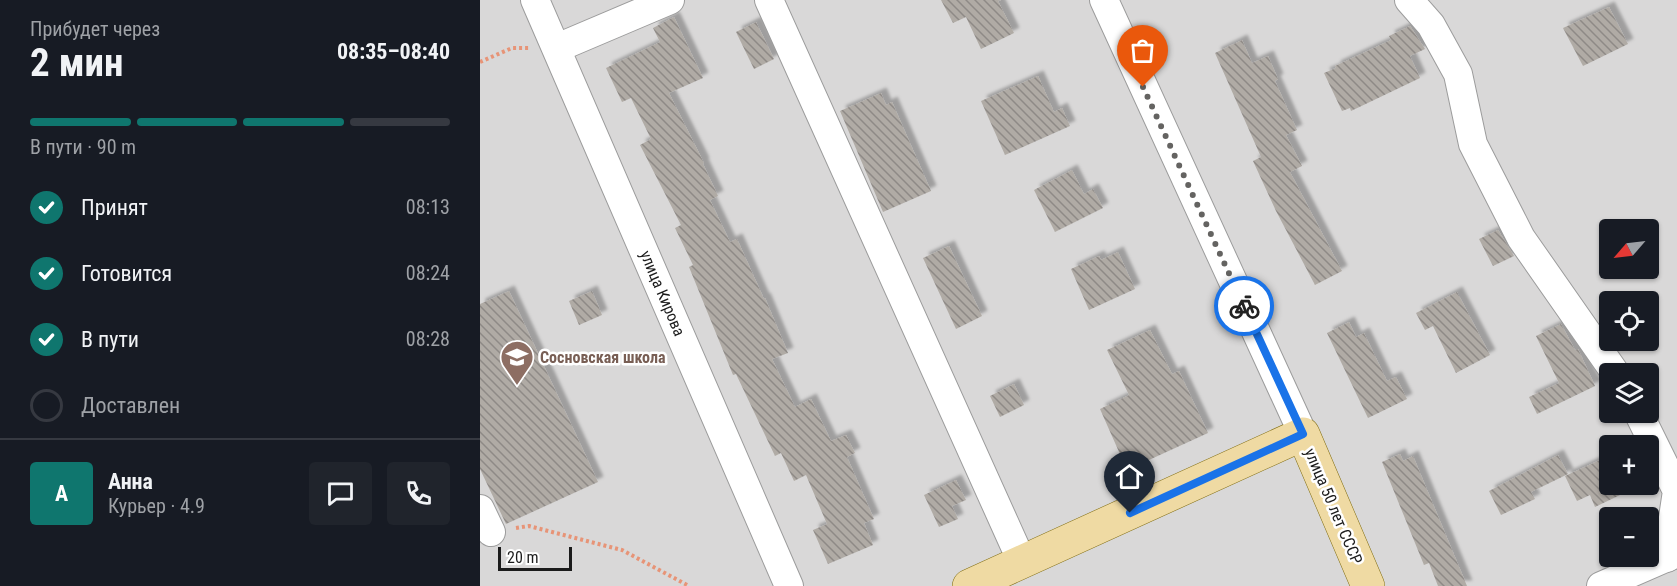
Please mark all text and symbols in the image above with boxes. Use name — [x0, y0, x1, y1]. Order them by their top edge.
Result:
text: Прибудет через — [30, 17, 160, 41]
pin — [1117, 25, 1168, 87]
icon: bag — [1126, 34, 1159, 67]
text: 08:35–08:40 — [337, 39, 450, 64]
text: 2 мин — [30, 40, 124, 86]
text: В пути · 90 m — [30, 135, 136, 159]
icon: check — [30, 191, 63, 224]
text: Принят — [81, 195, 148, 220]
text: 08:13 — [406, 195, 450, 219]
north arrow — [1599, 219, 1659, 279]
map controls — [1599, 219, 1659, 567]
street label: улица Кирова — [636, 248, 689, 339]
icon: check — [30, 257, 63, 290]
text: Готовится — [81, 261, 172, 286]
text: 08:24 — [406, 261, 450, 285]
courier — [1214, 276, 1274, 336]
icon: bike — [1228, 290, 1261, 323]
button: locate — [1599, 291, 1659, 351]
icon: check — [30, 323, 63, 356]
text: В пути — [81, 327, 139, 352]
text: 08:28 — [406, 327, 450, 351]
school or university icon: Сосновская школа — [499, 339, 535, 386]
place label: Сосновская школа — [540, 348, 666, 367]
button: layers — [1599, 363, 1659, 423]
text: Доставлен — [81, 393, 180, 418]
button: + — [1599, 435, 1659, 495]
street label: улица 50 лет СССР — [1301, 445, 1367, 567]
pin — [1104, 451, 1155, 513]
icon: home — [1113, 460, 1146, 493]
button: chat — [309, 462, 372, 525]
button: phone — [387, 462, 450, 525]
text: Анна — [108, 469, 153, 494]
text: А — [55, 481, 68, 506]
text: Курьер · 4.9 — [108, 494, 205, 518]
button: − — [1599, 507, 1659, 567]
scale bar — [498, 544, 572, 572]
text: 20 m — [507, 548, 539, 567]

